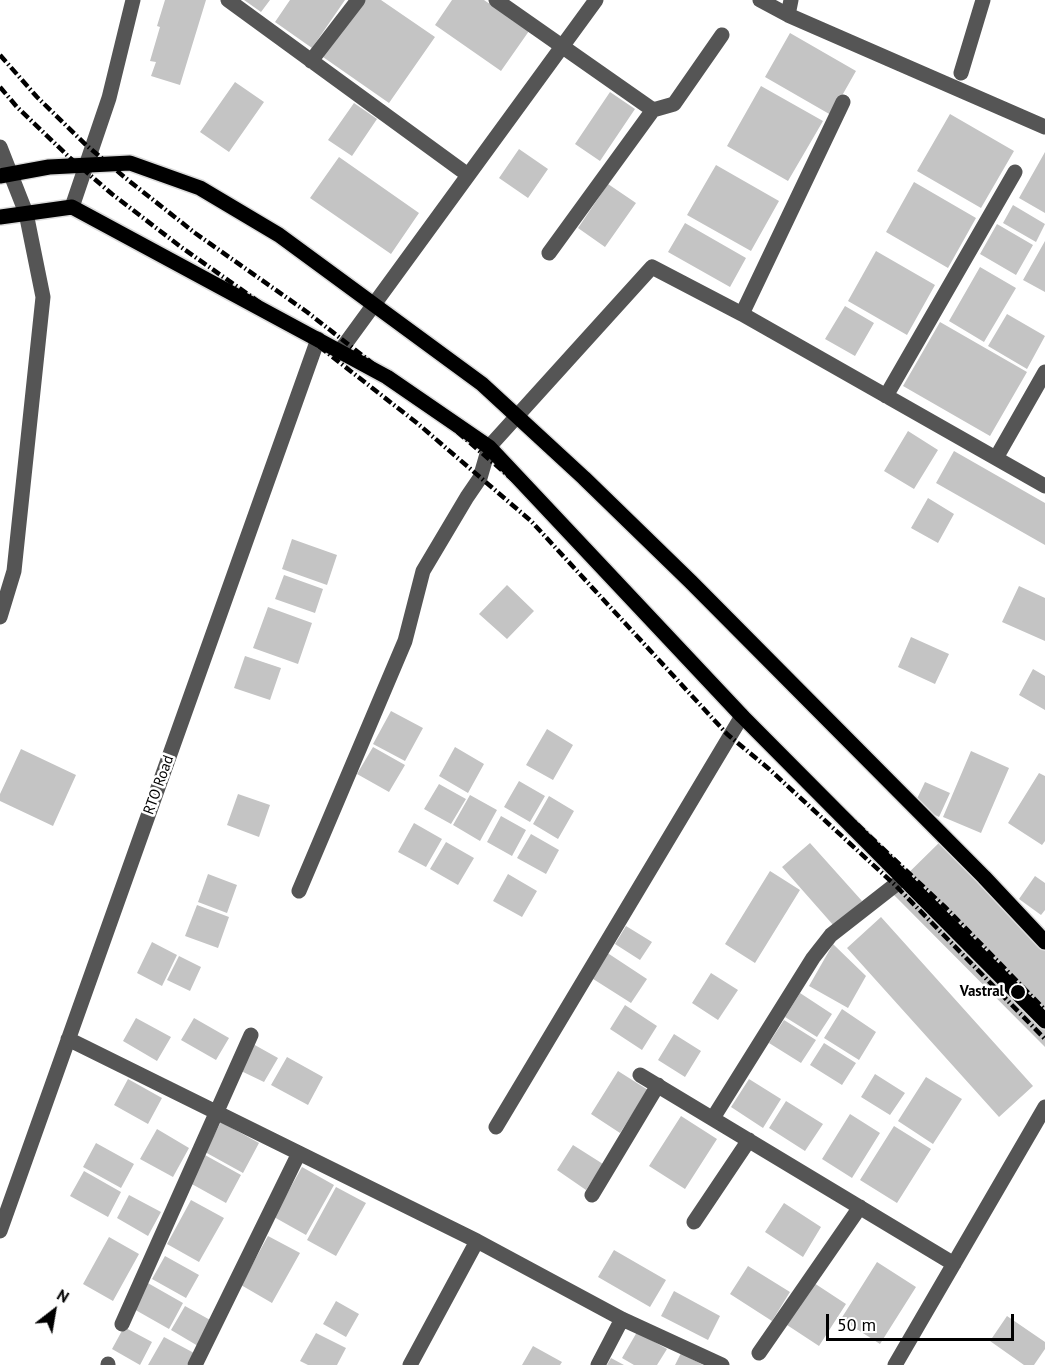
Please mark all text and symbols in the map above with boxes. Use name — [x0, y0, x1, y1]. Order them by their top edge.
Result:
street label: RTO Road — [140, 753, 178, 817]
place label: Vastral — [960, 983, 1004, 1001]
marker: Vastral — [1009, 983, 1027, 1001]
north arrow — [24, 1281, 84, 1341]
text: N — [54, 1284, 73, 1307]
scale bar — [829, 1302, 1016, 1340]
text: 50 m — [837, 1313, 876, 1336]

